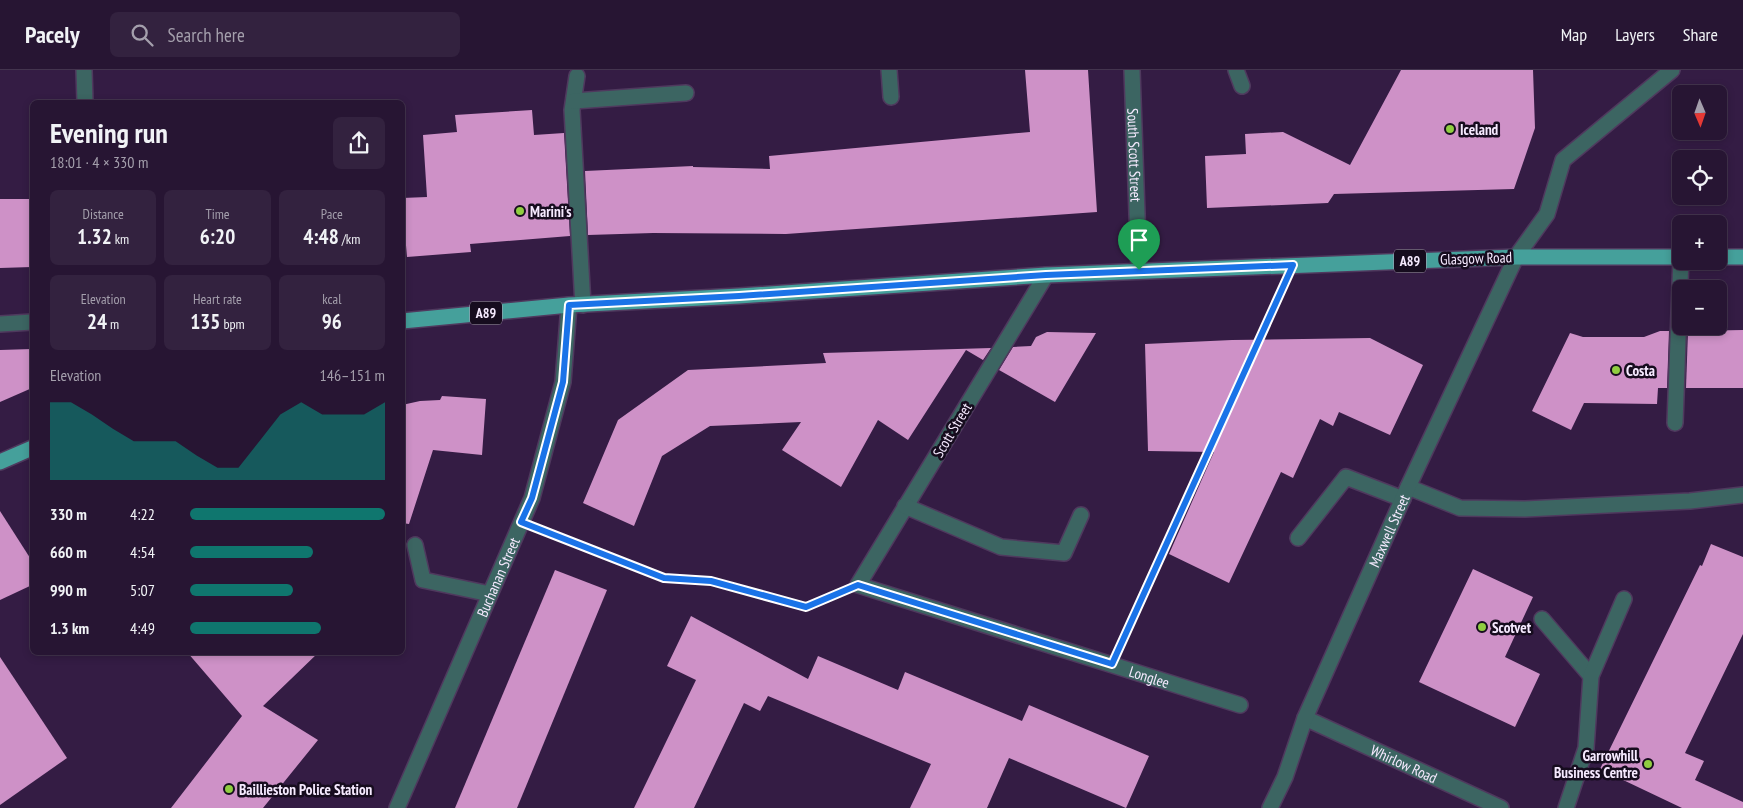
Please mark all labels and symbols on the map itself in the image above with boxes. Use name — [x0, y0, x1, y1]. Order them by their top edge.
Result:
north arrow — [1672, 85, 1728, 140]
street label: South Scott Street — [1124, 108, 1146, 202]
place label: Iceland — [1460, 120, 1499, 139]
marker: Iceland — [1444, 123, 1456, 135]
place label: Marini's — [530, 202, 572, 221]
marker: Marini's — [514, 205, 526, 217]
pin — [1118, 219, 1160, 270]
street label: Glasgow Road — [1440, 247, 1512, 269]
road number: A89 — [1394, 250, 1426, 272]
road number: A89 — [470, 302, 502, 324]
place label: Costa — [1626, 361, 1655, 380]
marker: Costa — [1610, 364, 1622, 376]
street label: Scott Street — [928, 399, 976, 461]
street label: Maxwell Street — [1364, 491, 1413, 570]
street label: Buchanan Street — [472, 534, 523, 620]
place label: Scotvet — [1492, 618, 1532, 637]
marker: Scotvet — [1476, 621, 1488, 633]
street label: Longlee — [1127, 661, 1172, 692]
street label: Whirlow Road — [1368, 740, 1440, 787]
place label: Garrowhill Business Centre — [1554, 746, 1638, 782]
marker: Garrowhill Business Centre — [1642, 758, 1654, 770]
place label: Baillieston Police Station — [239, 780, 373, 799]
marker: Baillieston Police Station — [223, 783, 235, 795]

